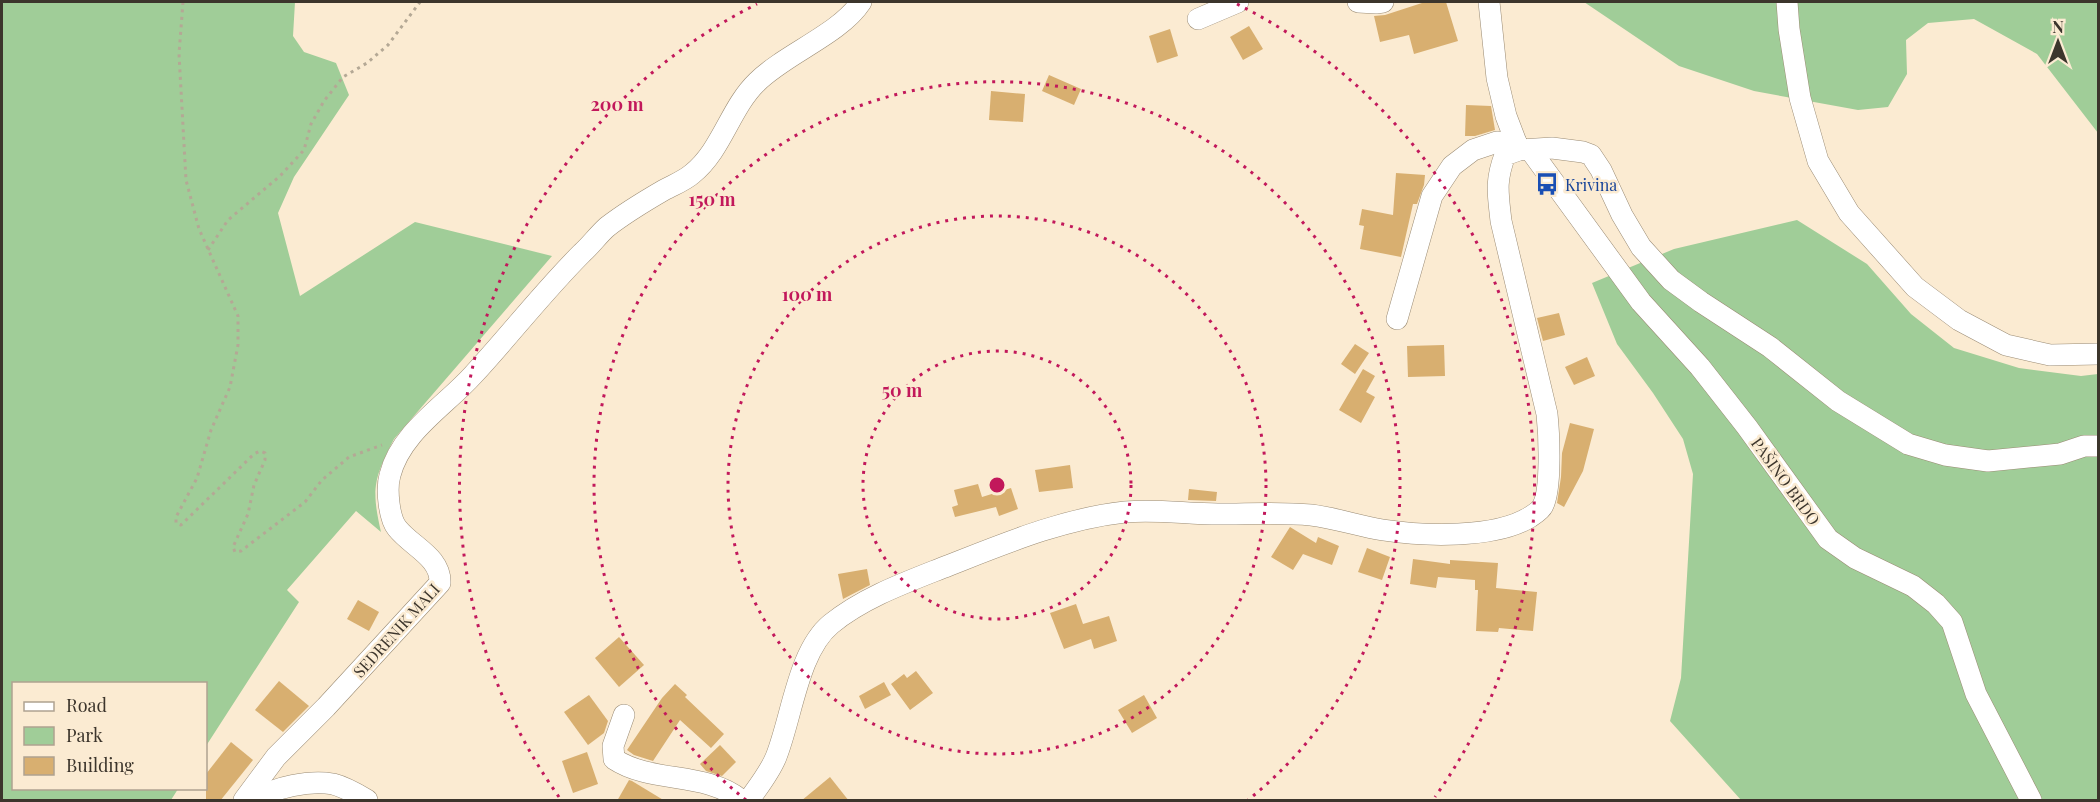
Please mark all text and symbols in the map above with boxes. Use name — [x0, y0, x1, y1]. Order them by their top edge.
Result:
north arrow — [2028, 12, 2088, 72]
text: N — [2052, 16, 2064, 37]
text: 200 m — [590, 92, 644, 116]
bus stop icon: Krivina — [1534, 171, 1560, 197]
place label: Krivina — [1565, 174, 1617, 195]
text: 150 m — [688, 187, 736, 211]
text: 100 m — [782, 282, 833, 306]
text: 50 m — [882, 378, 923, 402]
street label: PAŠINO BRDO — [1747, 433, 1825, 529]
centre of rings — [987, 475, 1007, 495]
street label: SEDRENIK MALI — [348, 579, 444, 681]
legend — [12, 682, 207, 790]
text: Road — [66, 693, 107, 717]
text: Park — [66, 723, 103, 747]
text: Building — [66, 753, 134, 777]

